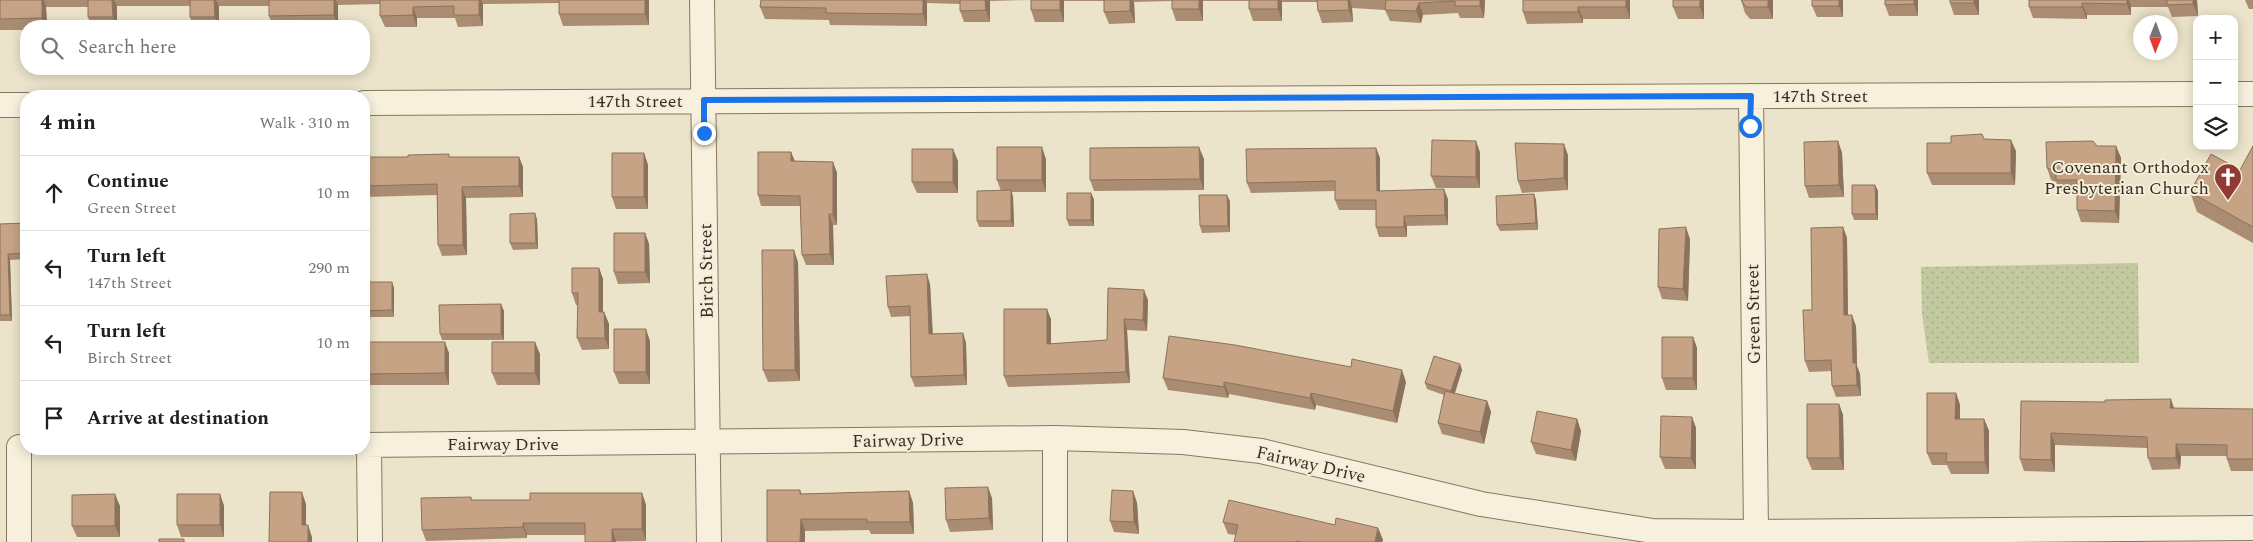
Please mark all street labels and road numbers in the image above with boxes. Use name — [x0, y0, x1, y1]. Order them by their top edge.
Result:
street label: 147th Street — [1772, 83, 1868, 110]
street label: 147th Street — [587, 88, 683, 115]
street label: Birch Street — [692, 223, 721, 319]
street label: Green Street — [1739, 263, 1768, 365]
street label: Fairway Drive — [852, 426, 964, 455]
street label: Fairway Drive — [447, 431, 559, 458]
street label: Fairway Drive — [1253, 439, 1368, 490]

